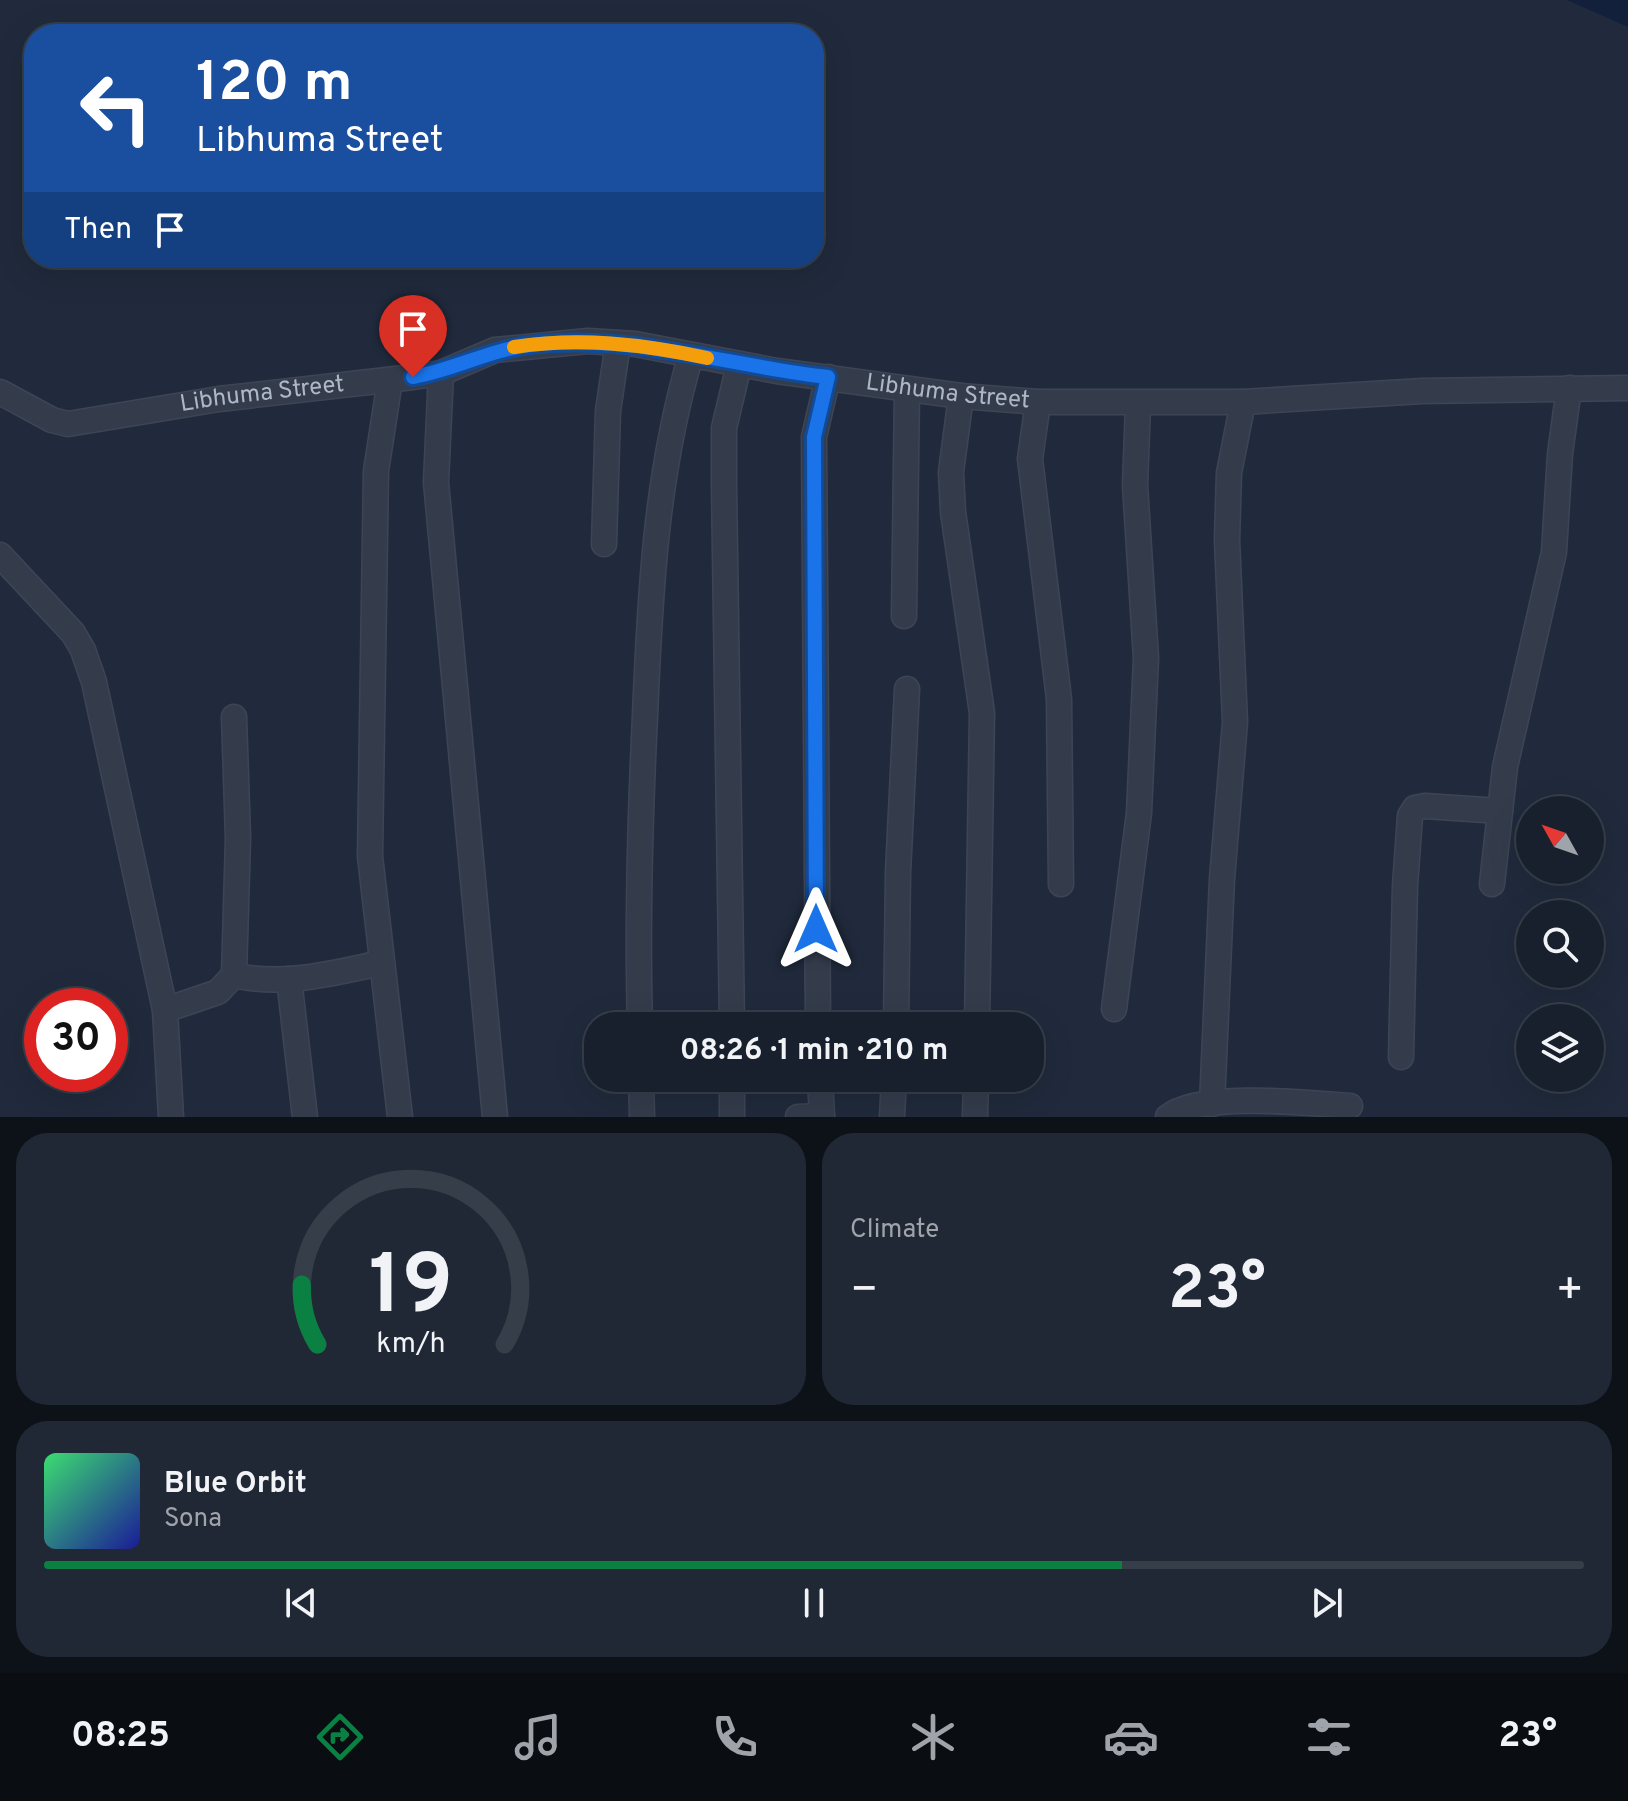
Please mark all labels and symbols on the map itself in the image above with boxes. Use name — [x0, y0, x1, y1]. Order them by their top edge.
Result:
pin — [379, 295, 447, 377]
street label: Libhuma Street — [864, 368, 1031, 416]
street label: Libhuma Street — [178, 370, 346, 420]
north arrow — [1516, 796, 1604, 884]
position arrow — [774, 887, 858, 971]
speed limit sign: 30 — [24, 988, 128, 1092]

